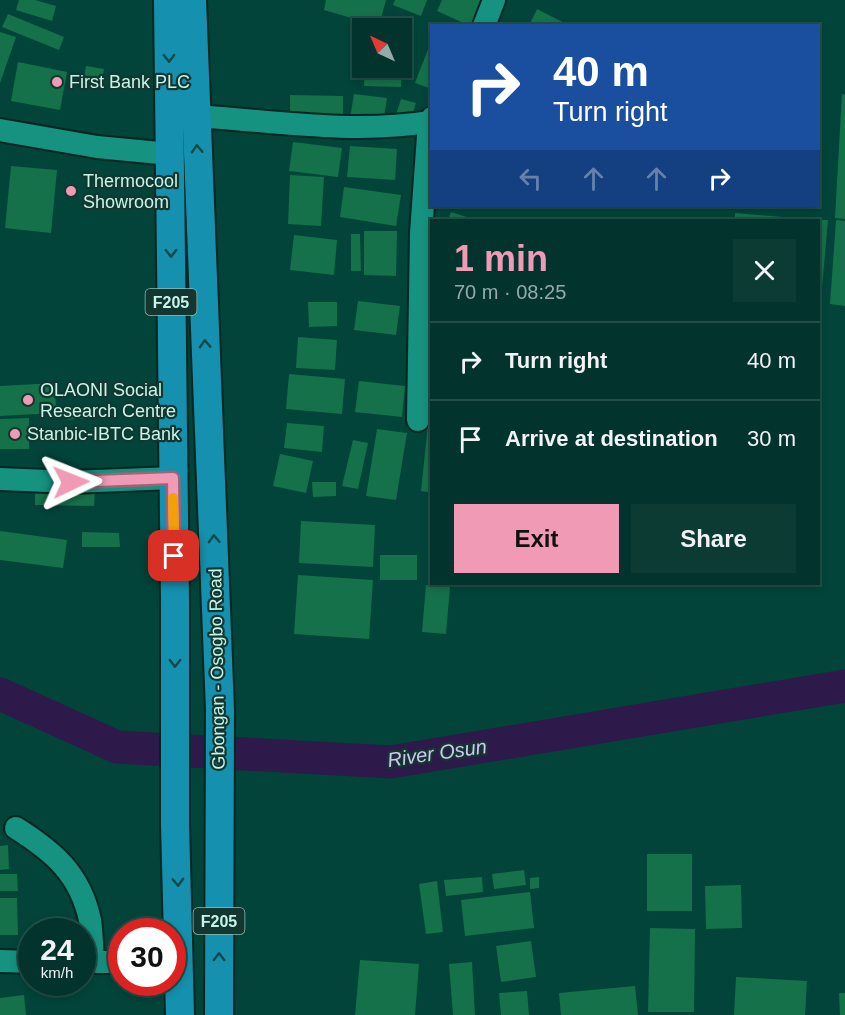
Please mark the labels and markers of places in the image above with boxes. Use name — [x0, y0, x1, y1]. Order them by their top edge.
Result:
place label: First Bank PLC — [69, 72, 190, 92]
marker: First Bank PLC — [50, 75, 64, 89]
place label: Thermocool Showroom — [83, 171, 178, 212]
marker: Thermocool Showroom — [64, 184, 78, 198]
place label: OLAONI Social Research Centre — [40, 380, 176, 421]
marker: OLAONI Social Research Centre — [21, 393, 35, 407]
place label: Stanbic-IBTC Bank — [27, 424, 181, 444]
marker: Stanbic-IBTC Bank — [8, 427, 22, 441]
pin — [148, 530, 199, 581]

